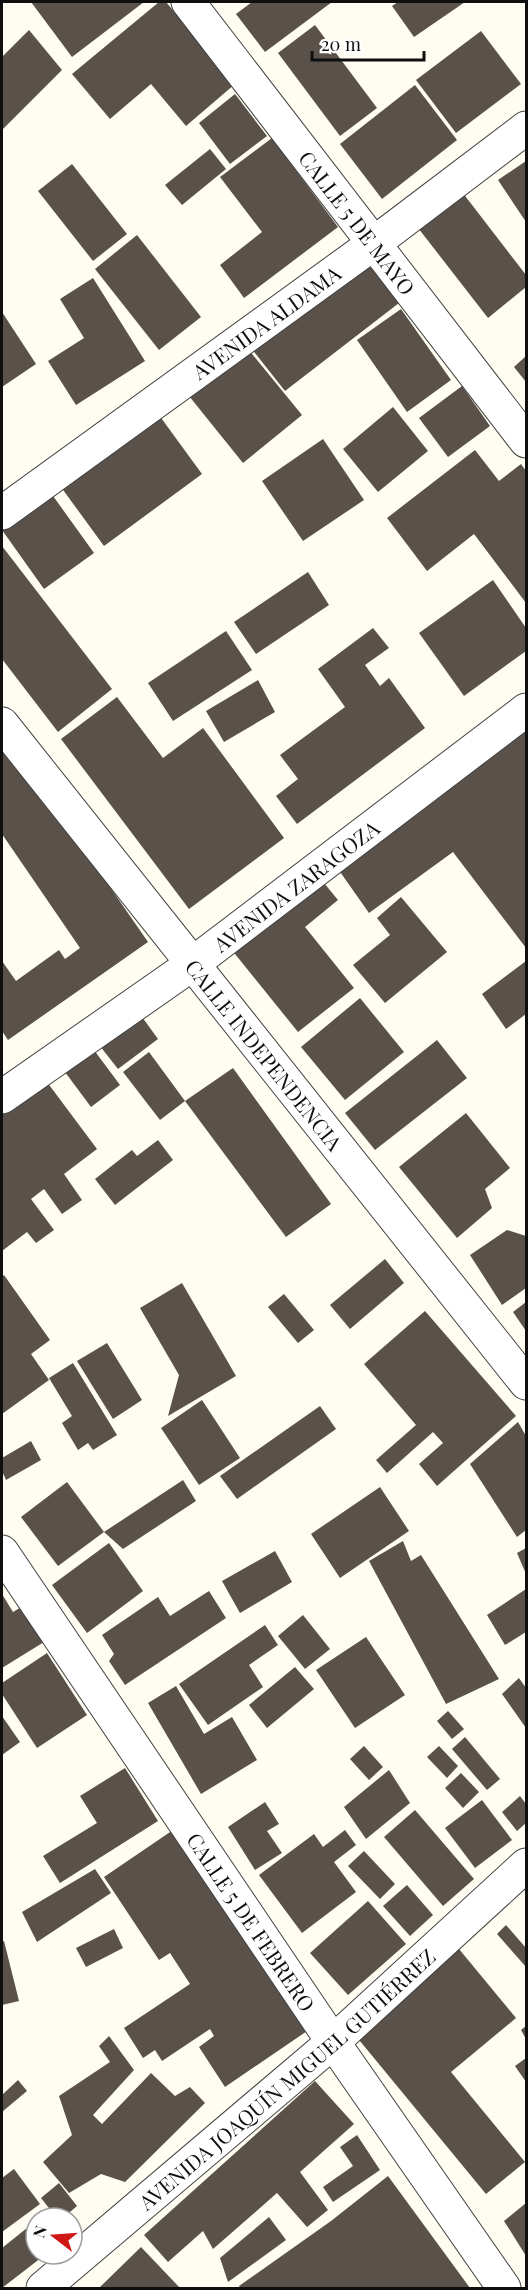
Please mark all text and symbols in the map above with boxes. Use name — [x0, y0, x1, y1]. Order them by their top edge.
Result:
scale bar — [312, 24, 424, 62]
text: 20 m — [321, 32, 361, 56]
street label: CALLE 5 DE MAYO — [293, 145, 422, 300]
street label: AVENIDA ALDAMA — [185, 258, 346, 385]
street label: AVENIDA ZARAGOZA — [206, 813, 385, 958]
street label: CALLE INDEPENDENCIA — [180, 953, 350, 1156]
street label: CALLE 5 DE FEBRERO — [181, 1827, 322, 2016]
street label: AVENIDA JOAQUÍN MIGUEL GUTIÉRREZ — [131, 1942, 440, 2216]
north arrow — [24, 2206, 84, 2266]
text: N — [27, 2222, 51, 2240]

